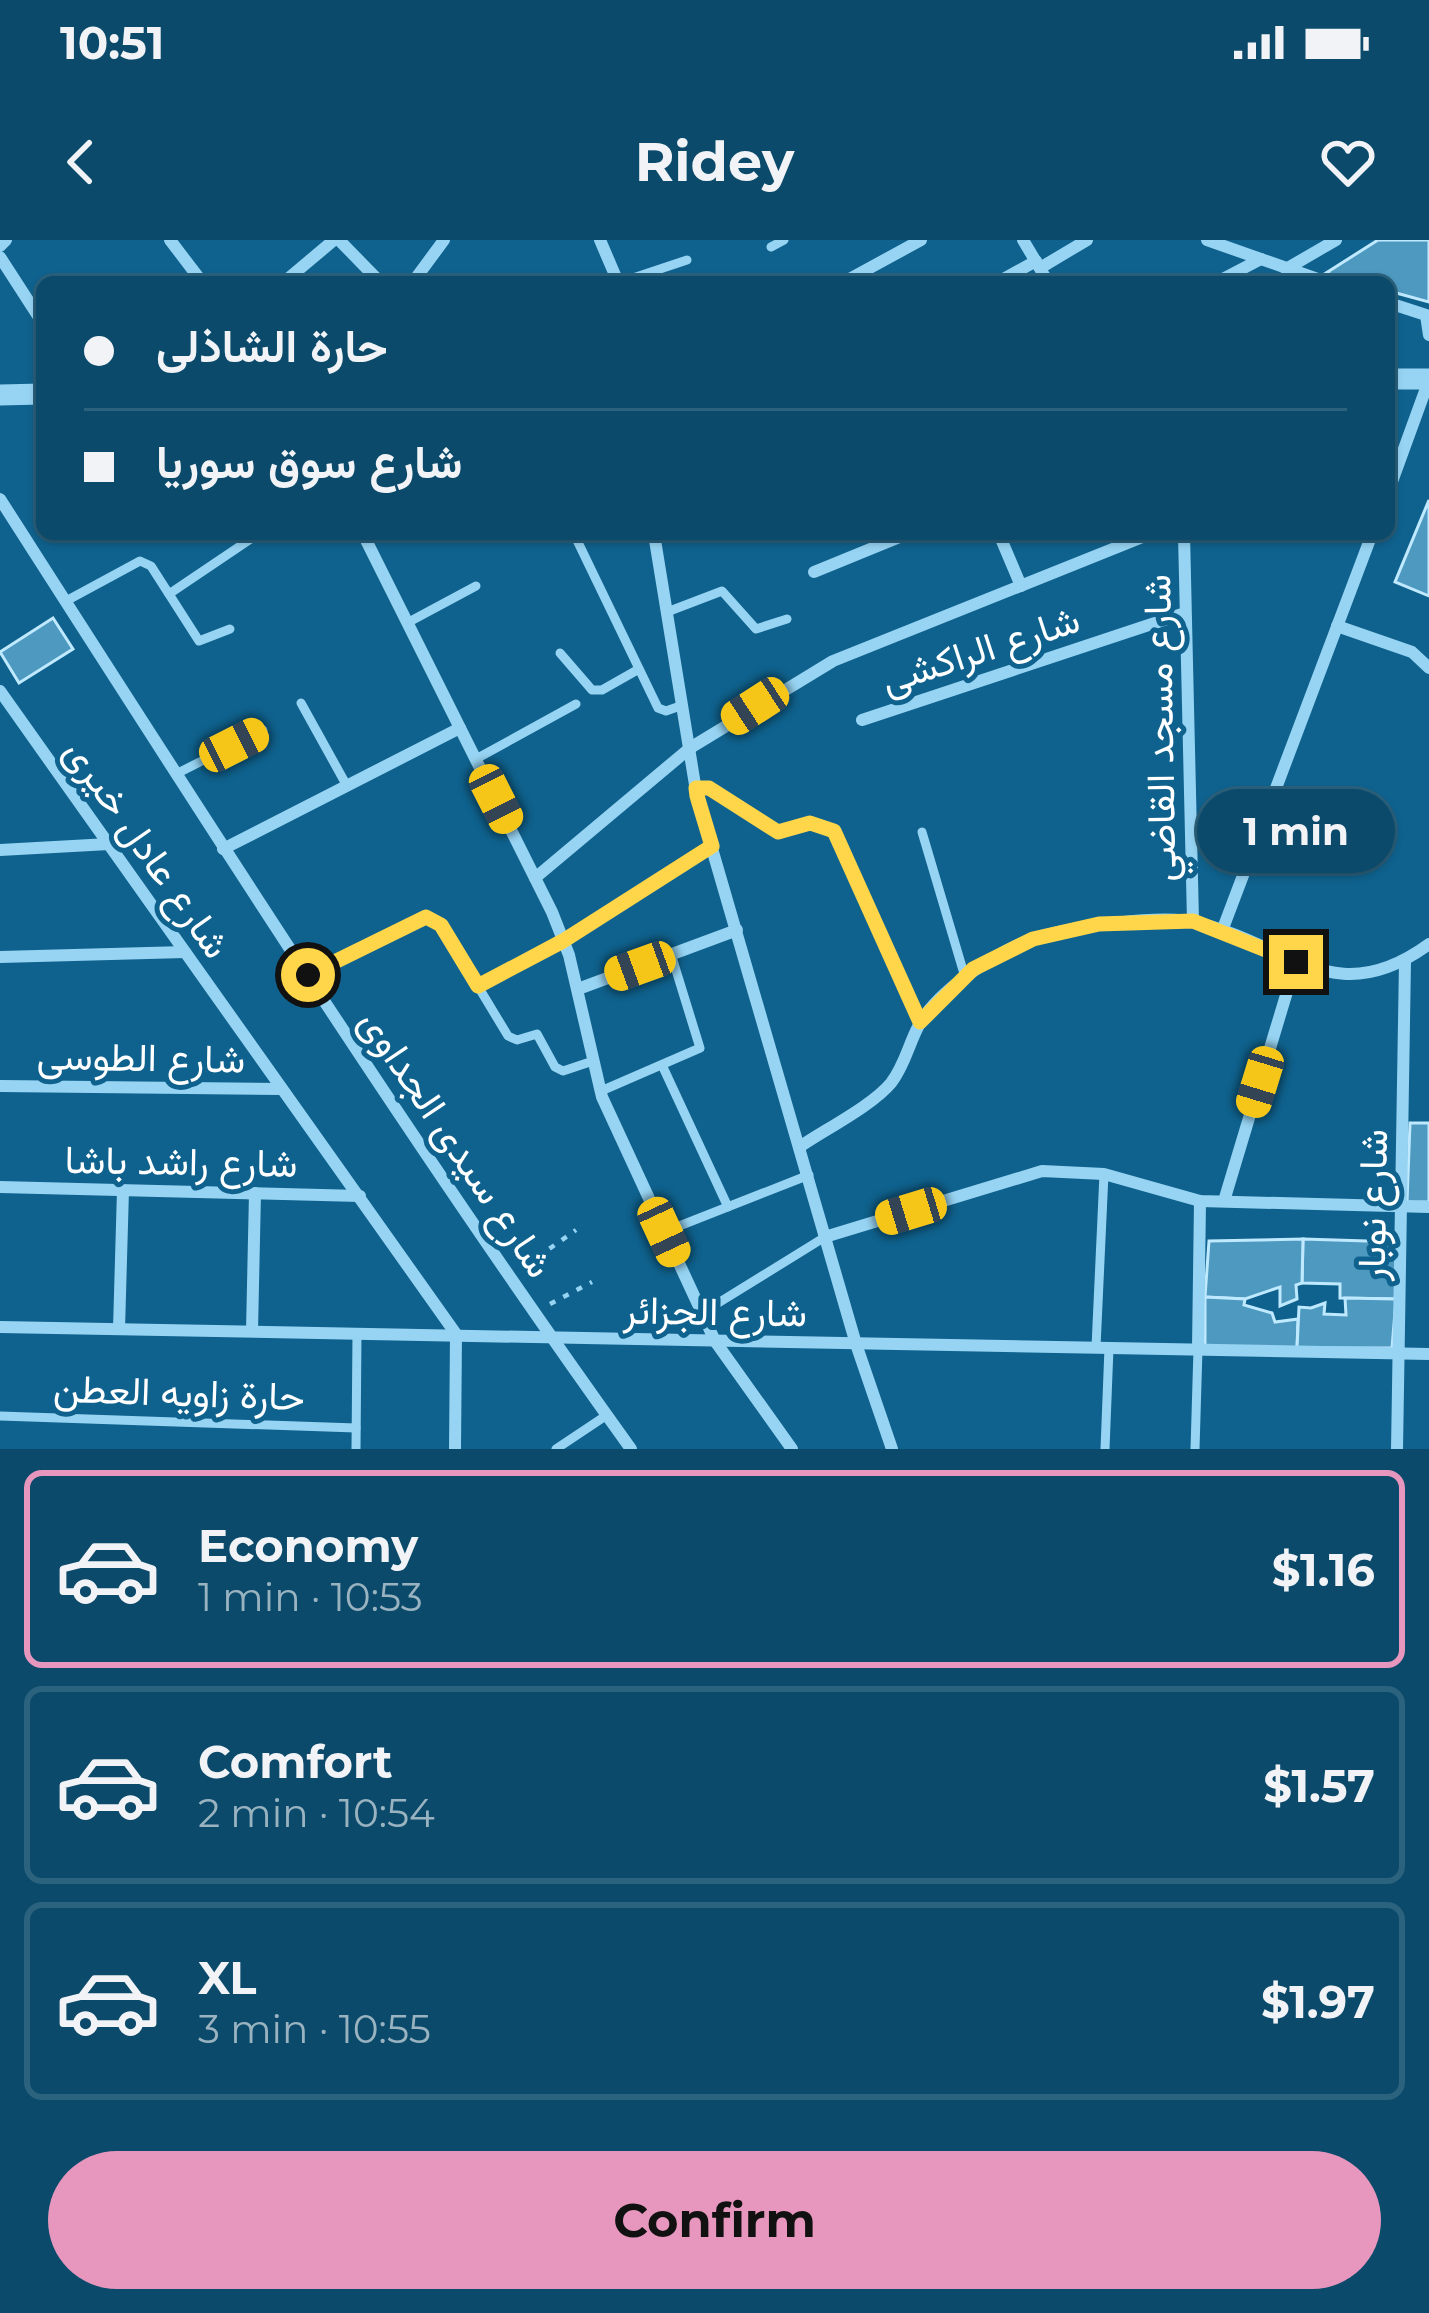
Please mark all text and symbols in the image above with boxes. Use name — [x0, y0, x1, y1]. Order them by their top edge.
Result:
text: 10:51 — [60, 15, 164, 70]
icon: back — [48, 129, 114, 195]
text: Ridey — [635, 129, 794, 195]
icon: heart — [1315, 129, 1381, 195]
text: حارة الشاذلى — [156, 318, 388, 373]
text: شارع سوق سوريا — [156, 434, 462, 489]
street label: شارع مسجد القاضي — [1132, 574, 1194, 882]
street label: شارع الراكشى — [875, 594, 1086, 706]
car — [715, 671, 795, 741]
car — [194, 713, 274, 777]
street label: شارع عادل خيرى — [52, 729, 241, 969]
car — [464, 759, 528, 839]
callout: 1 min — [1197, 788, 1395, 872]
text: 1 min — [1243, 807, 1349, 855]
route end — [1269, 935, 1323, 989]
car — [600, 937, 680, 995]
route start — [281, 948, 335, 1002]
street label: شارع سيدى الجداوى — [347, 1000, 565, 1288]
street label: شارع الطوسى — [36, 1031, 246, 1086]
car — [1232, 1042, 1288, 1122]
street label: شارع نوبار — [1347, 1128, 1400, 1283]
street label: شارع راشد باشا — [64, 1135, 298, 1190]
car — [871, 1183, 951, 1239]
car — [632, 1192, 696, 1272]
street label: شارع الجزائر — [622, 1285, 807, 1340]
street label: حارة زاويه العطن — [52, 1364, 306, 1421]
icon: car — [54, 1515, 162, 1623]
text: Economy — [198, 1518, 418, 1573]
text: $1.16 — [1272, 1542, 1375, 1597]
text: 1 min · 10:53 — [198, 1573, 423, 1621]
icon: car — [54, 1731, 162, 1839]
text: Comfort — [198, 1734, 393, 1789]
text: $1.57 — [1263, 1758, 1375, 1813]
text: 2 min · 10:54 — [198, 1789, 435, 1837]
icon: car — [54, 1947, 162, 2055]
text: XL — [198, 1950, 256, 2005]
text: $1.97 — [1261, 1974, 1375, 2029]
text: 3 min · 10:55 — [198, 2005, 431, 2053]
button: Confirm — [48, 2151, 1381, 2289]

